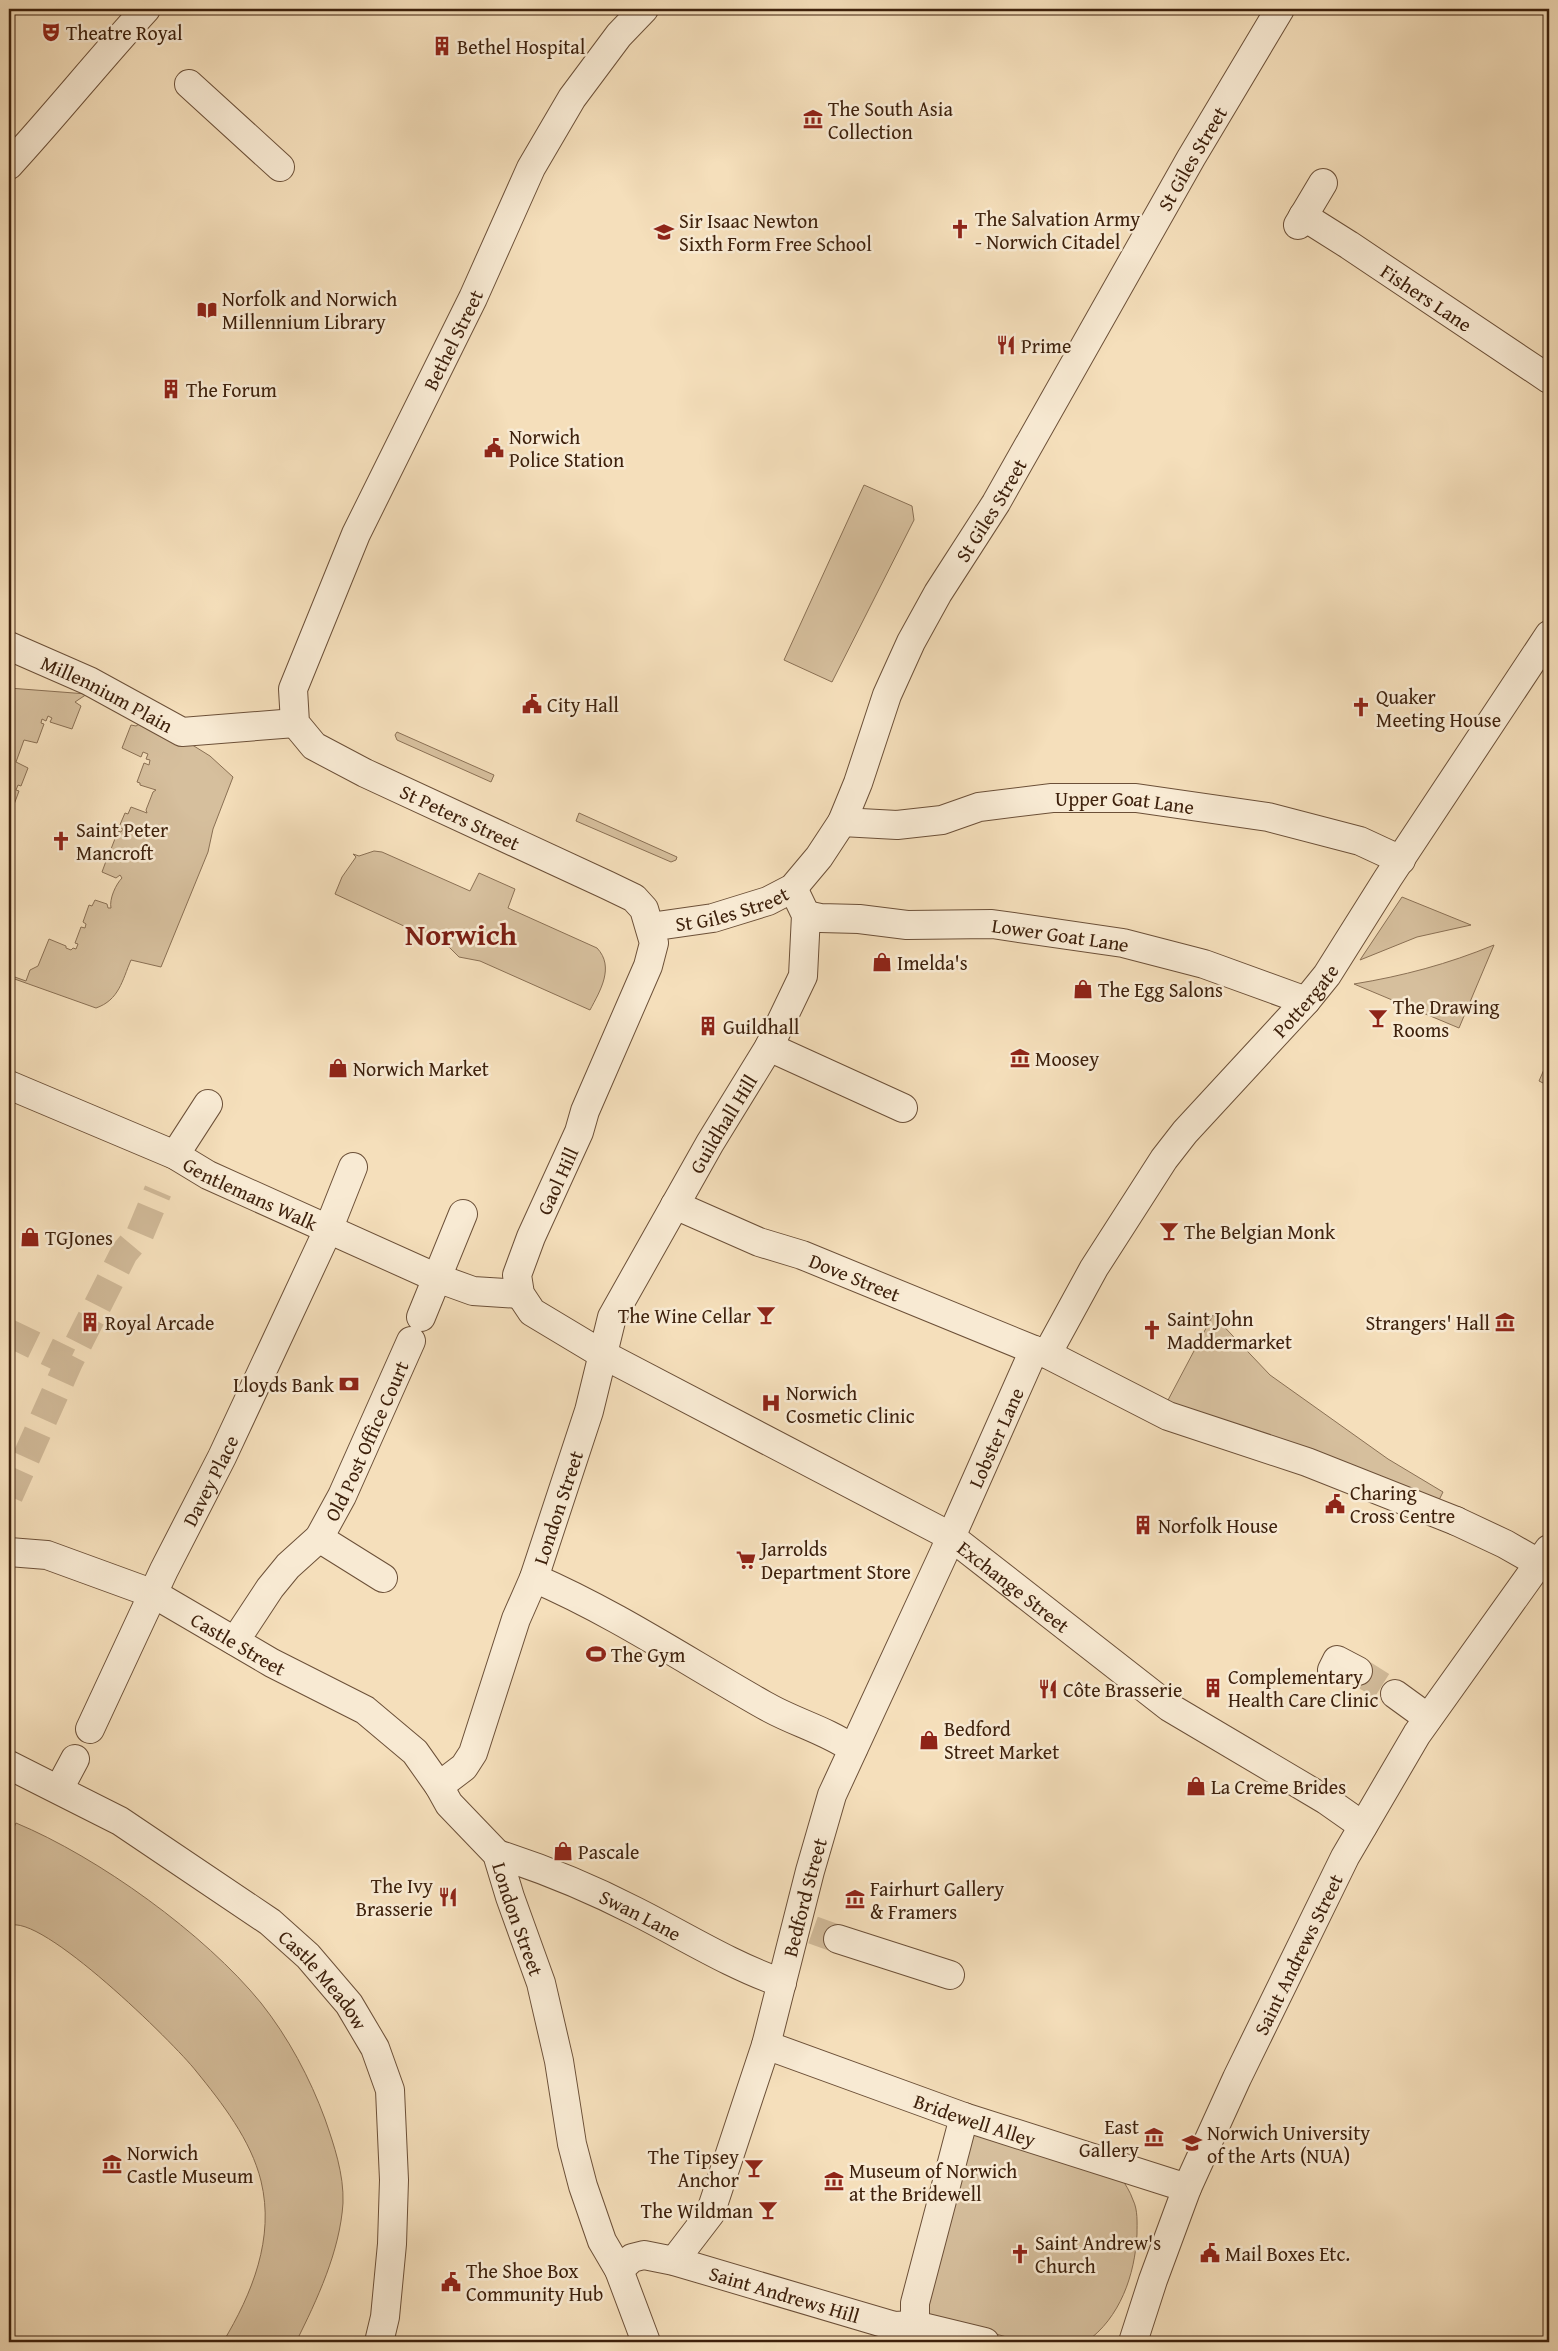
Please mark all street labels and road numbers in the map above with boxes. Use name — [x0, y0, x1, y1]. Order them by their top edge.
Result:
street label: St Giles Street — [1150, 101, 1233, 216]
street label: Fishers Lane — [1375, 256, 1478, 338]
street label: Bethel Street — [415, 285, 490, 395]
street label: St Giles Street — [947, 453, 1033, 567]
street label: Millennium Plain — [37, 647, 179, 739]
street label: St Peters Street — [395, 777, 525, 857]
street label: Upper Goat Lane — [1055, 783, 1196, 821]
street label: St Giles Street — [673, 878, 793, 938]
street label: Lower Goat Lane — [990, 910, 1133, 959]
street label: Pottergate — [1265, 958, 1345, 1043]
street label: Guildhall Hill — [681, 1068, 764, 1178]
street label: Gaol Hill — [529, 1142, 585, 1219]
street label: Gentlemans Walk — [178, 1149, 323, 1237]
street label: Dove Street — [805, 1245, 905, 1308]
street label: Old Post Office Court — [317, 1356, 415, 1526]
street label: Lobster Lane — [960, 1382, 1030, 1492]
street label: Davey Place — [175, 1430, 245, 1531]
street label: London Street — [525, 1447, 590, 1568]
street label: Exchange Street — [952, 1533, 1076, 1639]
street label: Castle Street — [186, 1604, 291, 1682]
street label: Bedford Street — [774, 1834, 833, 1960]
street label: London Street — [486, 1859, 552, 1980]
street label: Saint Andrews Street — [1246, 1869, 1349, 2040]
street label: Swan Lane — [595, 1881, 687, 1947]
street label: Castle Meadow — [273, 1922, 376, 2035]
street label: Bridewell Alley — [910, 2086, 1040, 2154]
street label: Saint Andrews Hill — [706, 2258, 864, 2330]

